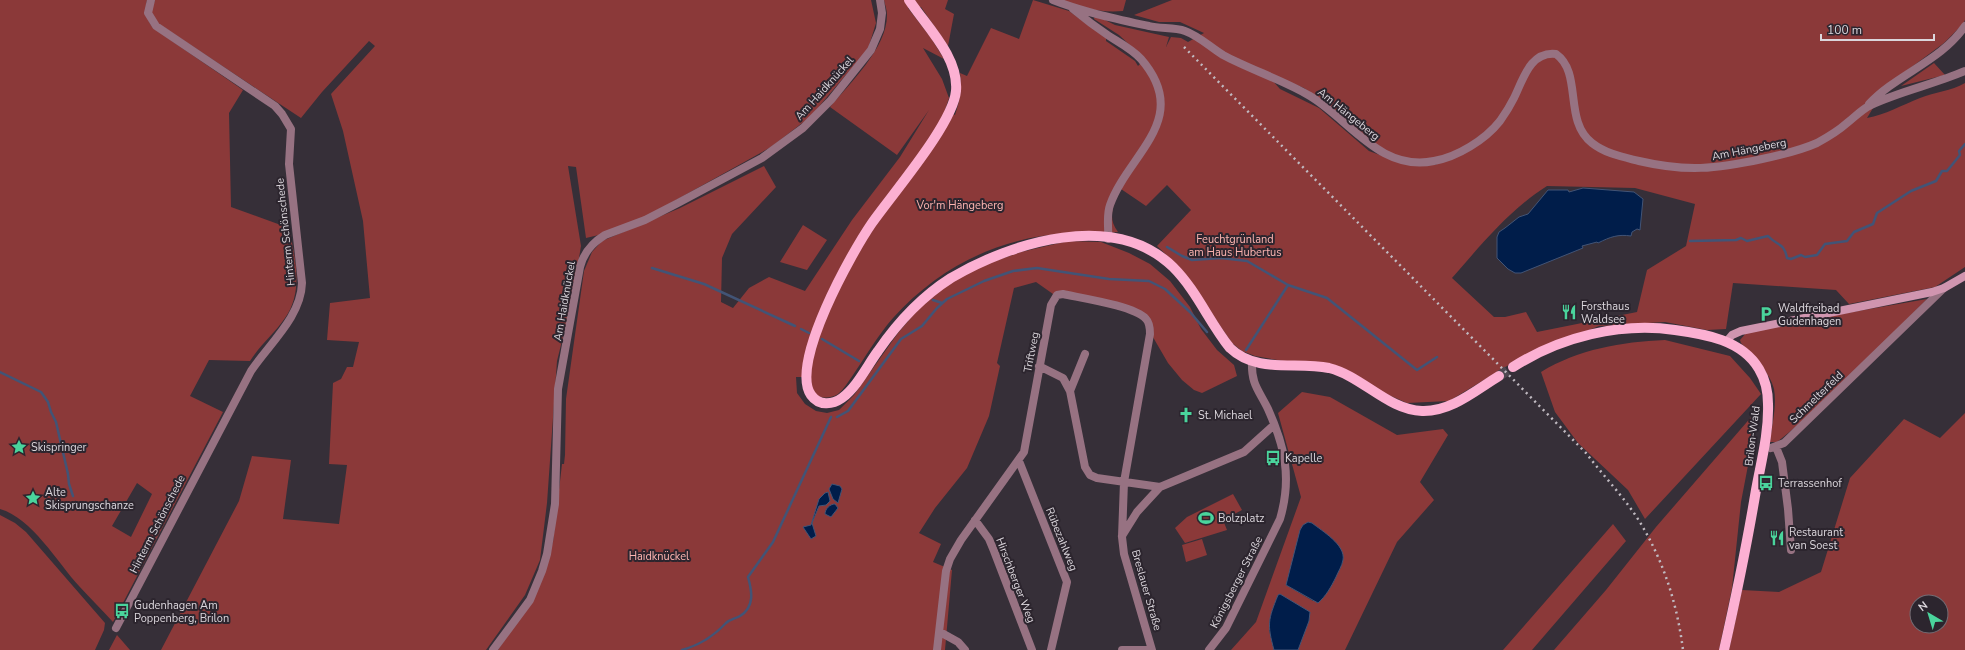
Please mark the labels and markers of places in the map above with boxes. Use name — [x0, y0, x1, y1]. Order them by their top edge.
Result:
place label: Forsthaus Waldsee — [1581, 299, 1629, 327]
place label: Waldfreibad Gudenhagen — [1778, 301, 1841, 329]
restaurant icon: Forsthaus Waldsee — [1560, 303, 1578, 321]
parking icon: Waldfreibad Gudenhagen — [1757, 305, 1775, 323]
church icon: St. Michael — [1177, 406, 1195, 424]
place label: St. Michael — [1198, 408, 1253, 423]
place icon: Skispringer — [10, 438, 28, 456]
place label: Skispringer — [31, 440, 87, 455]
bus stop icon: Kapelle — [1264, 449, 1282, 467]
place label: Kapelle — [1285, 451, 1322, 466]
bus stop icon: Terrassenhof — [1757, 474, 1775, 492]
place label: Terrassenhof — [1778, 476, 1842, 491]
place label: Alte Skisprungschanze — [45, 485, 134, 513]
place icon: Alte Skisprungschanze — [24, 489, 42, 507]
sports icon: Bolzplatz — [1197, 509, 1215, 527]
place label: Bolzplatz — [1218, 511, 1264, 526]
place label: Restaurant van Soest — [1789, 525, 1843, 553]
restaurant icon: Restaurant van Soest — [1768, 529, 1786, 547]
place label: Gudenhagen Am Poppenberg, Brilon — [134, 598, 229, 626]
bus stop icon: Gudenhagen Am Poppenberg, Brilon — [113, 602, 131, 620]

